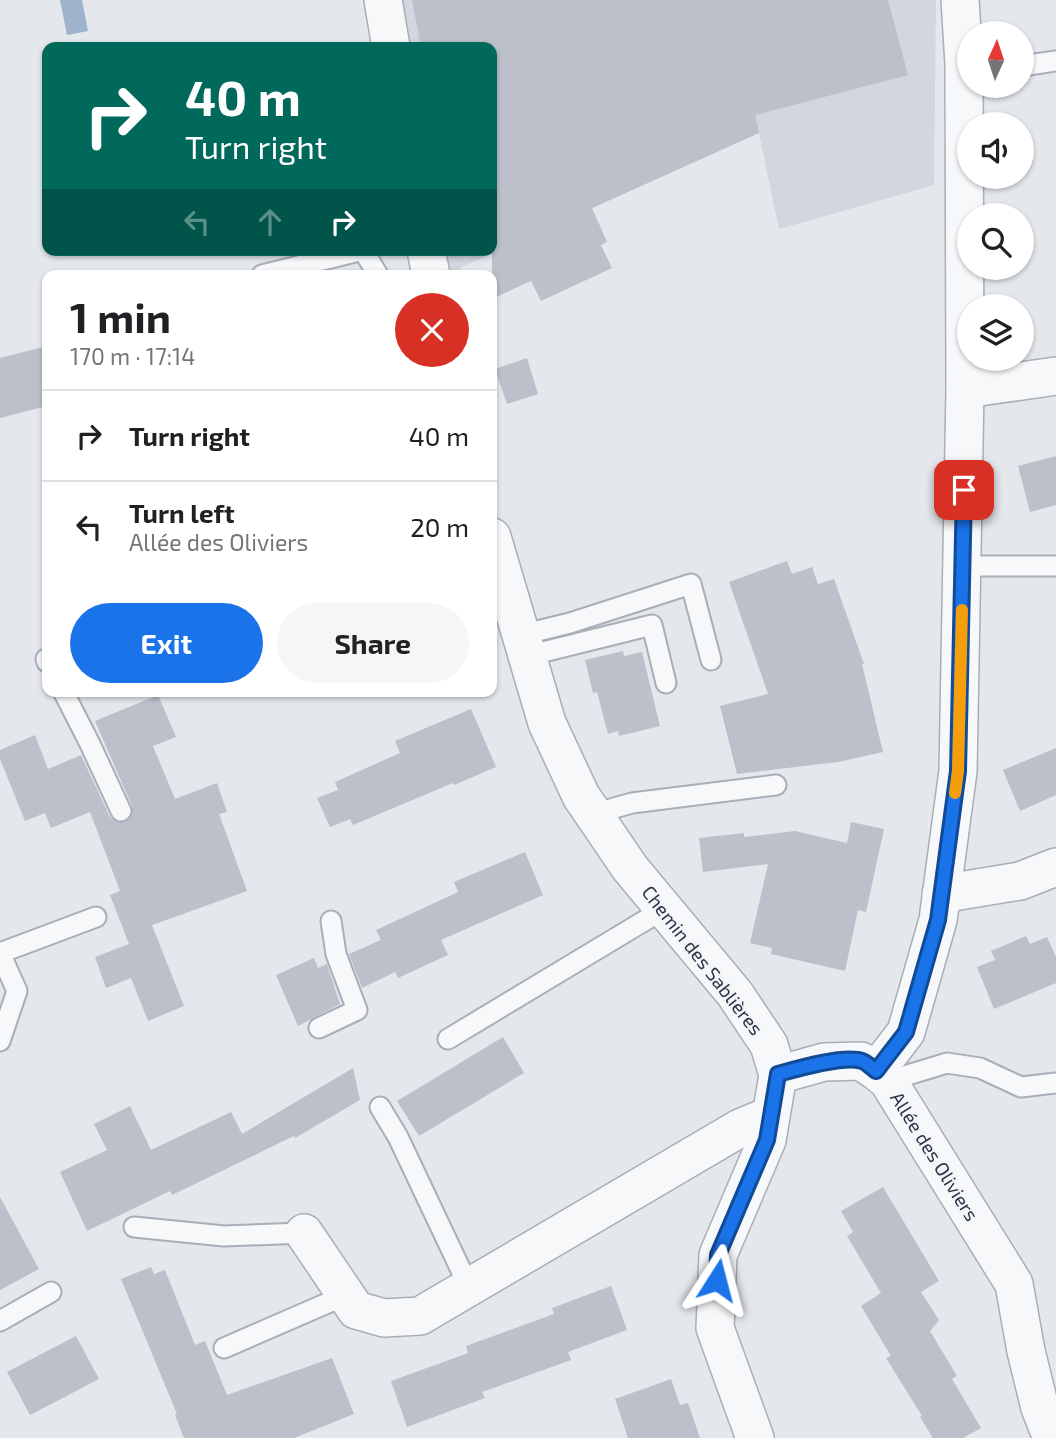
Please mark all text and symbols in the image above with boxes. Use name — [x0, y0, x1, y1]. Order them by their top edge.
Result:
north arrow — [957, 21, 1034, 98]
map controls — [957, 21, 1034, 371]
text: 40 m — [185, 67, 301, 126]
icon: right — [70, 70, 161, 161]
button: sound — [957, 112, 1034, 189]
text: Turn right — [185, 127, 327, 165]
icon: left — [178, 203, 216, 241]
icon: ahead — [251, 203, 289, 241]
icon: right — [324, 203, 362, 241]
button: search — [957, 203, 1034, 280]
text: 1 min — [70, 291, 171, 341]
button: close — [395, 293, 469, 367]
button: layers — [957, 294, 1034, 371]
text: 170 m · 17:14 — [70, 342, 195, 370]
icon: right — [70, 417, 108, 455]
text: Turn right — [129, 420, 250, 451]
text: 40 m — [409, 420, 469, 451]
pin — [934, 460, 994, 520]
icon: arrive — [945, 471, 983, 509]
text: Turn left — [129, 497, 235, 528]
icon: left — [70, 508, 108, 546]
text: 20 m — [410, 511, 469, 542]
text: Allée des Oliviers — [129, 528, 308, 556]
button: Exit — [70, 603, 263, 683]
button: Share — [277, 603, 469, 683]
street label: Chemin des Sablières — [637, 881, 769, 1039]
street label: Allée des Oliviers — [886, 1087, 984, 1225]
position arrow — [680, 1243, 754, 1317]

